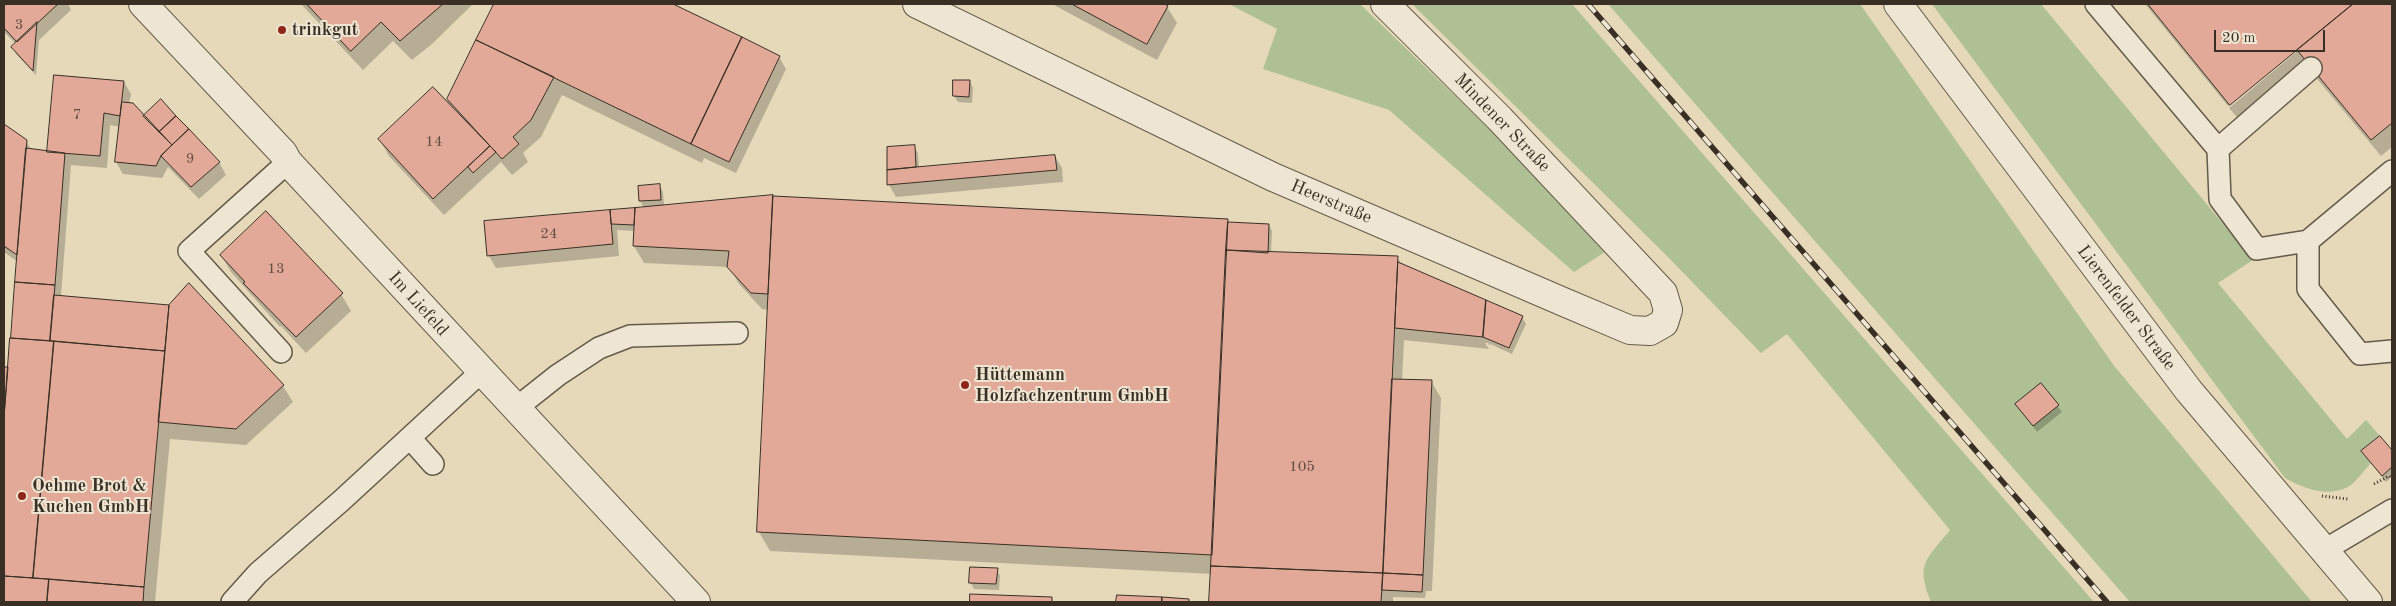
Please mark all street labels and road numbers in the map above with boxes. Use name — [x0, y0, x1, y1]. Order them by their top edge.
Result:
street label: Mindener Straße — [1449, 69, 1555, 177]
street label: Heerstraße — [1287, 175, 1375, 229]
street label: Lierenfelder Straße — [2072, 241, 2180, 375]
street label: Im Liefeld — [383, 267, 453, 341]

